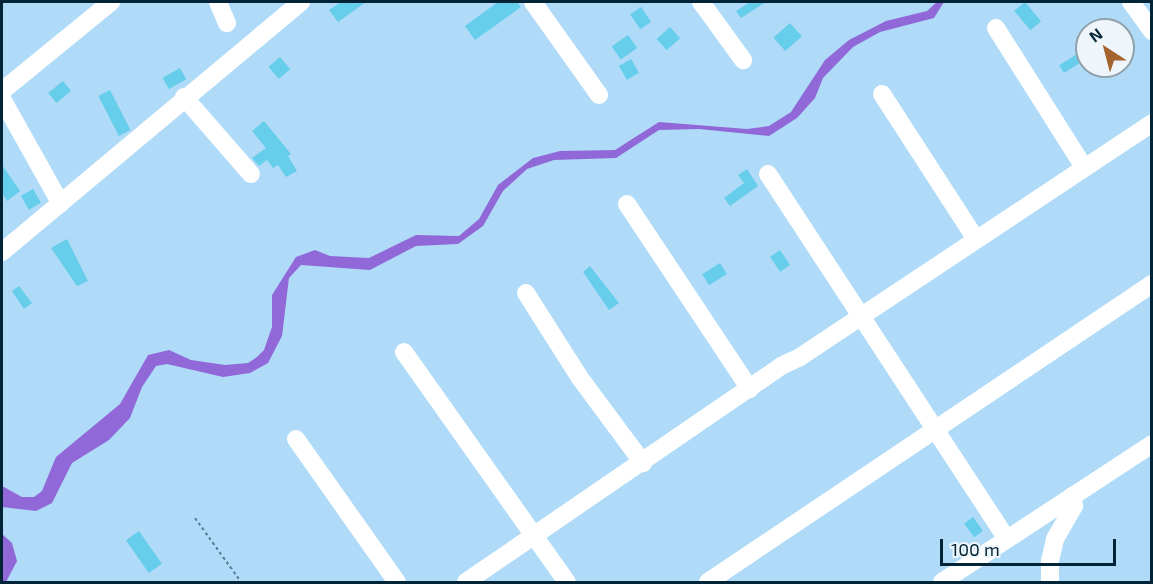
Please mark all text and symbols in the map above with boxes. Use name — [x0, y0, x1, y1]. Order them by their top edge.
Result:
north arrow — [1075, 18, 1135, 78]
text: N — [1085, 24, 1106, 46]
scale bar — [943, 527, 1118, 565]
text: 100 m — [951, 538, 1000, 560]

